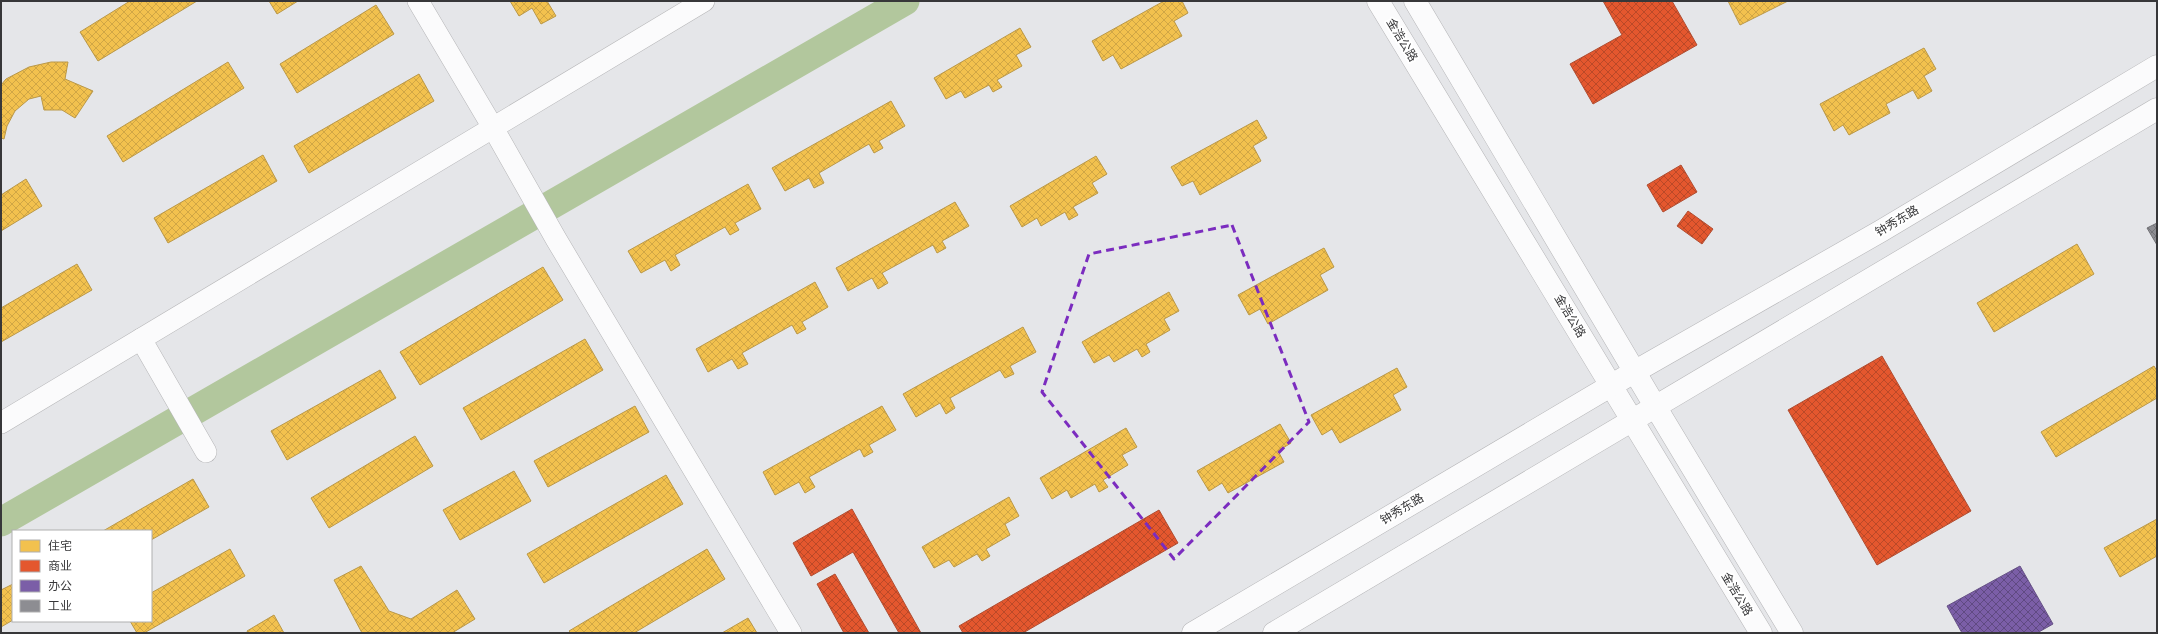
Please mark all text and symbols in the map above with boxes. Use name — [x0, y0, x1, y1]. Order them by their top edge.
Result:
street label: 金浩公路 — [1384, 15, 1421, 64]
street label: 钟秀东路 — [1872, 202, 1921, 239]
street label: 金浩公路 — [1552, 291, 1589, 340]
street label: 钟秀东路 — [1377, 490, 1426, 527]
legend — [12, 530, 152, 622]
text: 住宅 — [48, 538, 72, 552]
text: 商业 — [48, 558, 72, 572]
street label: 金浩公路 — [1719, 569, 1756, 618]
text: 办公 — [48, 578, 72, 592]
text: 工业 — [48, 598, 72, 612]

